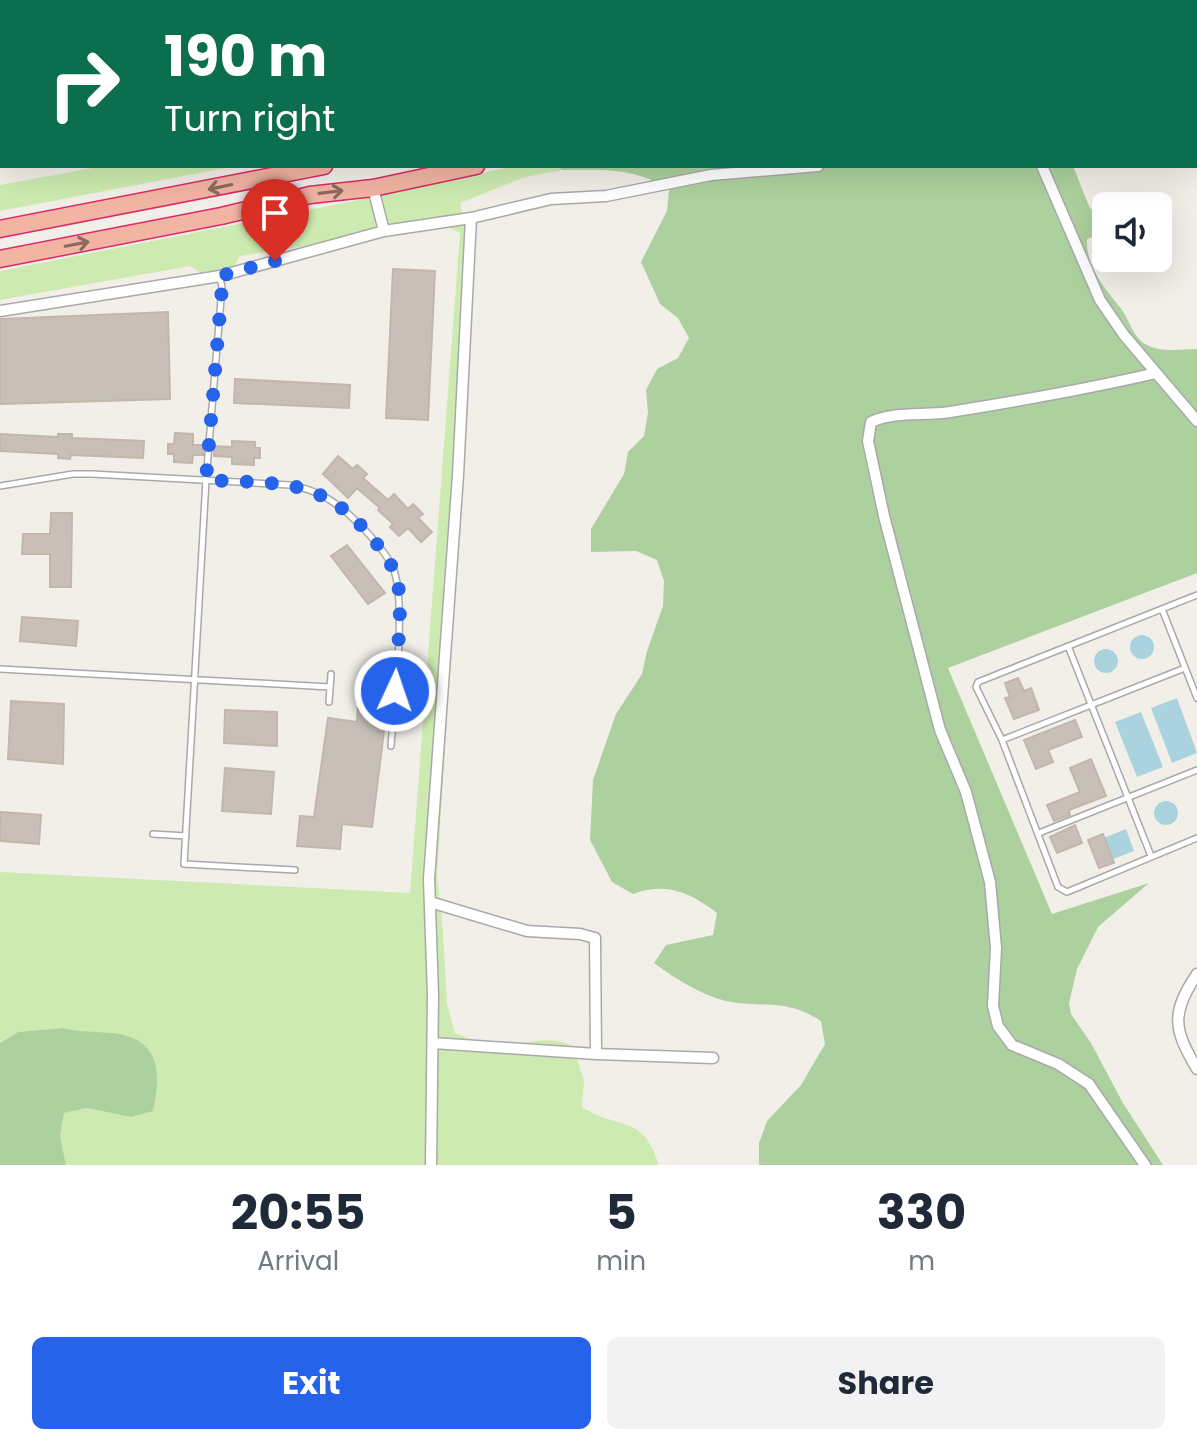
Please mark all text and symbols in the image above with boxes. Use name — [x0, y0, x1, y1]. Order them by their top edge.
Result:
text: 190 m — [164, 17, 327, 96]
icon: right — [32, 32, 136, 136]
text: Turn right — [164, 93, 335, 144]
pin — [241, 179, 309, 261]
one-way arrow — [208, 180, 234, 195]
one-way arrow — [317, 185, 344, 200]
icon: arrive — [253, 191, 297, 235]
map controls — [1092, 192, 1172, 272]
button: sound — [1092, 192, 1172, 272]
one-way arrow — [63, 236, 89, 251]
position arrow — [353, 649, 437, 733]
text: 20:55 — [231, 1179, 366, 1246]
text: 5 — [606, 1179, 637, 1246]
text: 330 — [877, 1179, 966, 1246]
text: Arrival — [257, 1243, 339, 1279]
text: min — [596, 1243, 646, 1279]
text: m — [908, 1243, 935, 1279]
button: Exit — [32, 1337, 591, 1429]
button: Share — [607, 1337, 1165, 1429]

